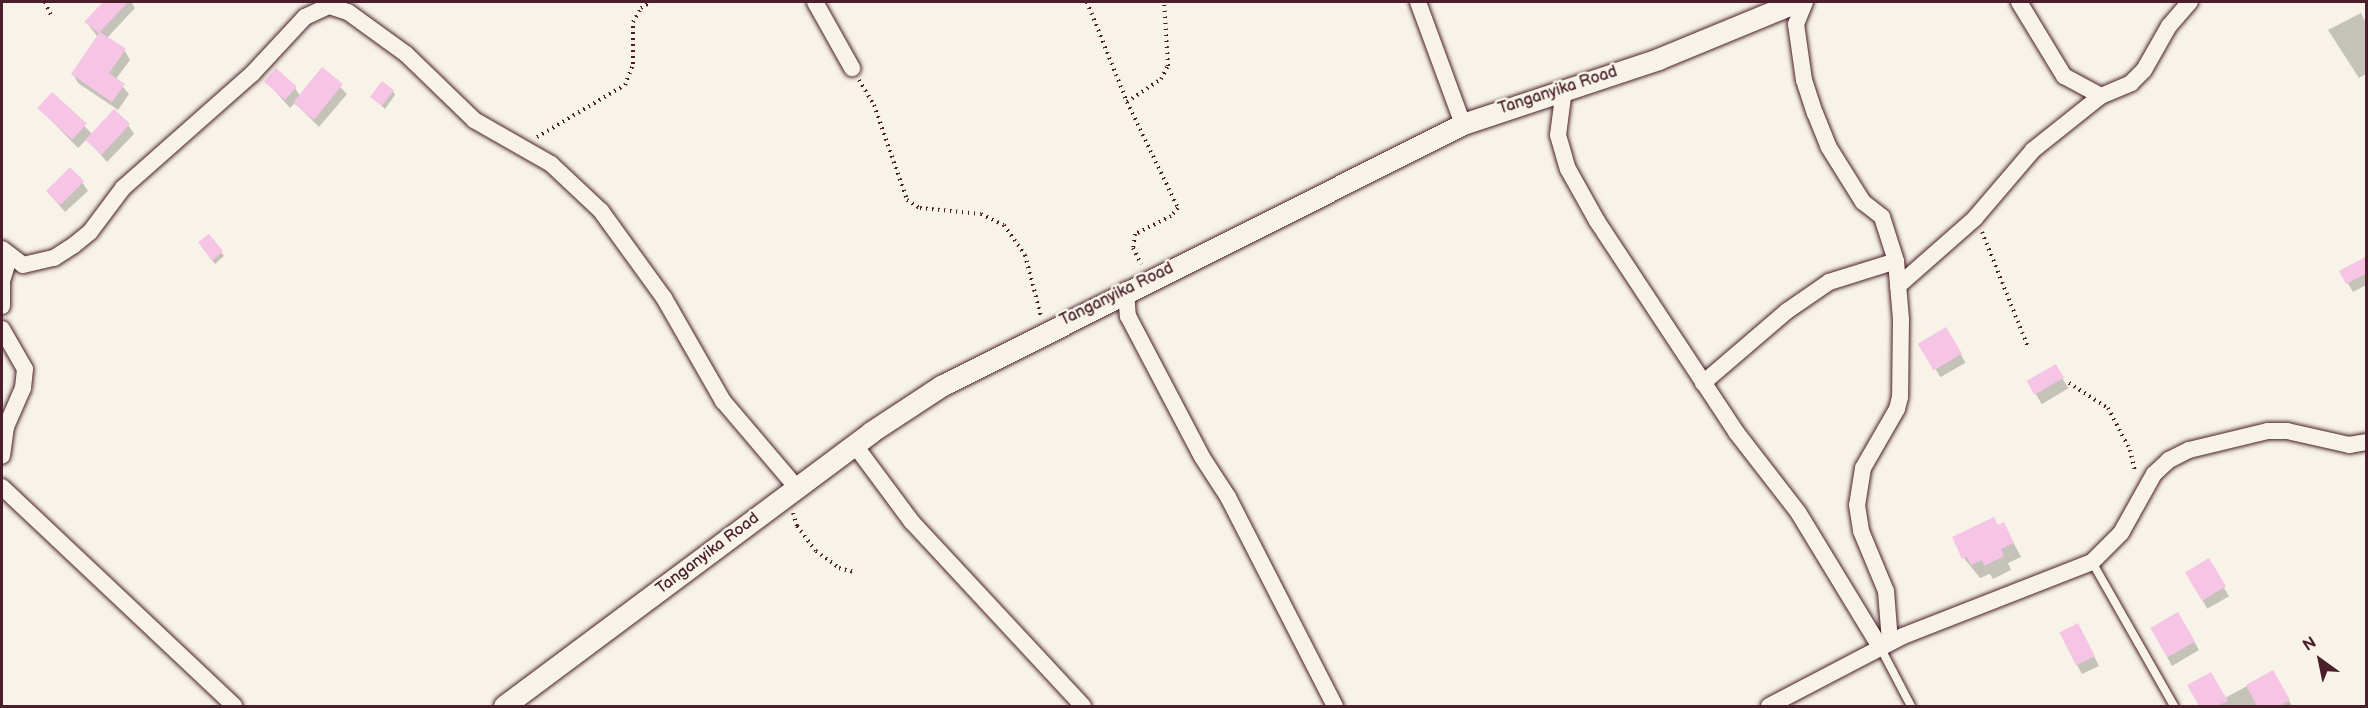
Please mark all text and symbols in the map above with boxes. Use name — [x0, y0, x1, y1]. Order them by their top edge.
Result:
street label: Tanganyika Road — [1496, 63, 1620, 119]
street label: Tanganyika Road — [1057, 259, 1177, 331]
street label: Tanganyika Road — [653, 509, 763, 599]
north arrow — [2290, 630, 2350, 690]
text: N — [2300, 633, 2320, 656]

